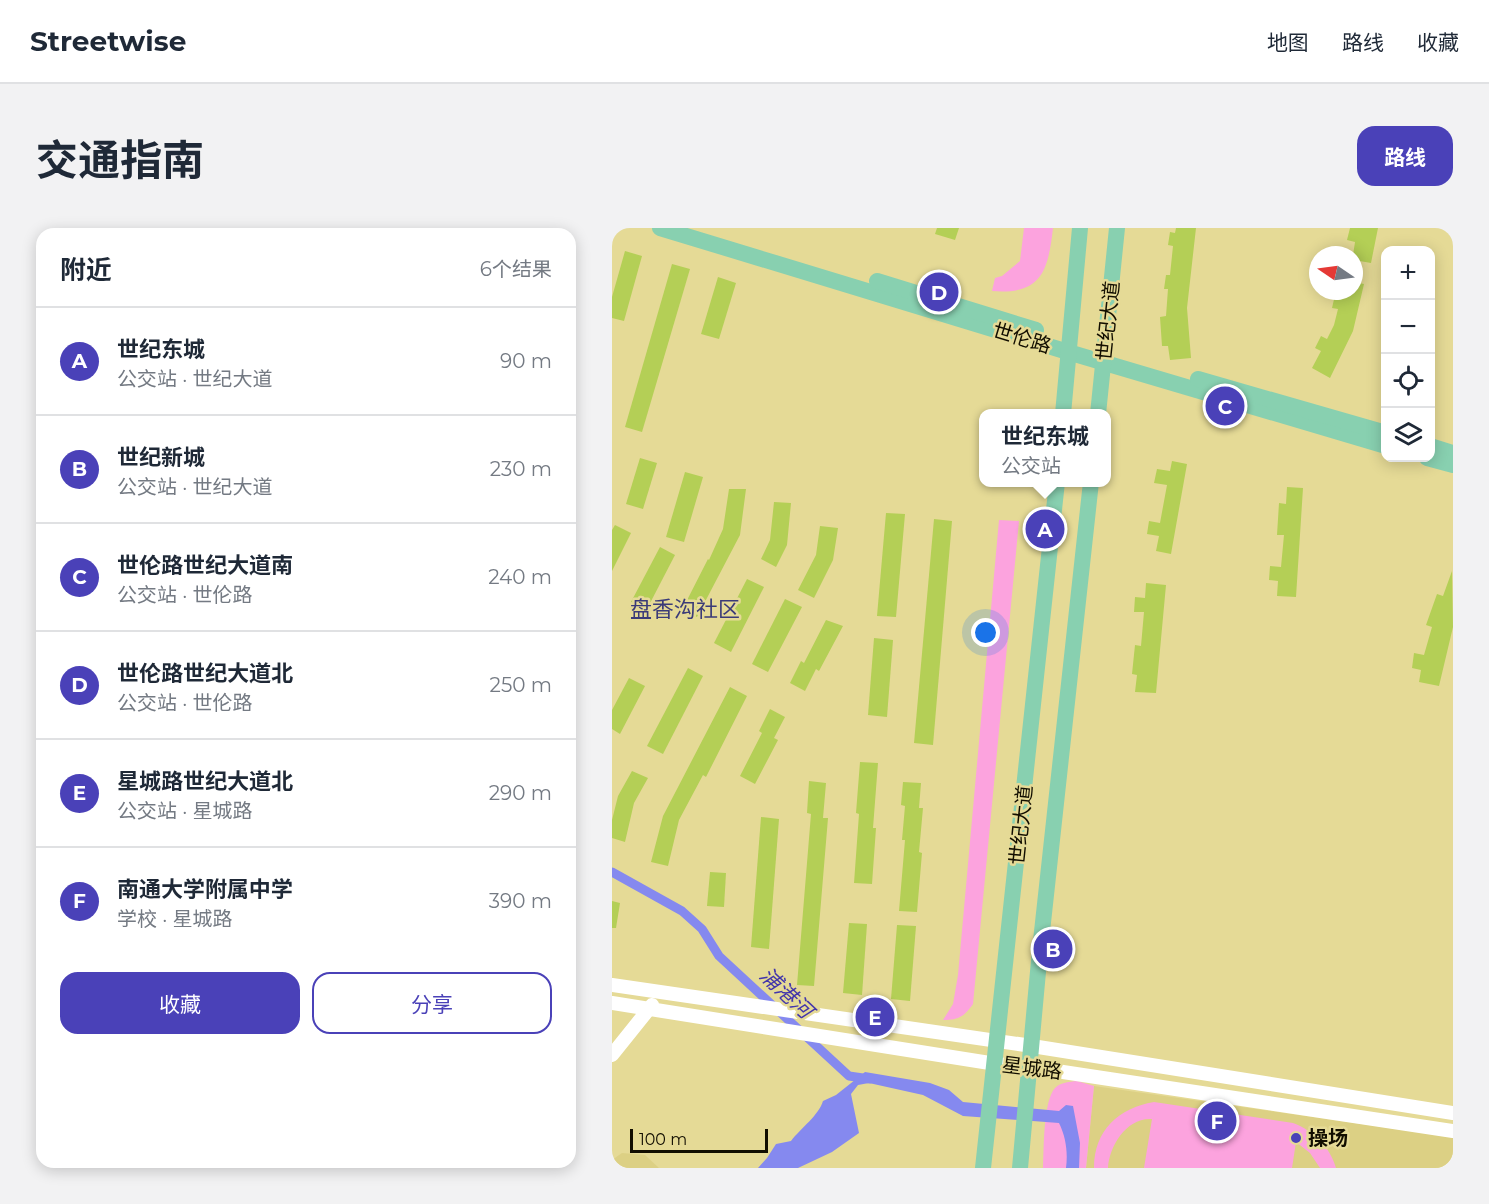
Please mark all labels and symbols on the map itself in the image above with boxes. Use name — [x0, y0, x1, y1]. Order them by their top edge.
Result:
north arrow — [1309, 246, 1363, 300]
pin: D — [920, 270, 958, 314]
street label: 世纪大道 — [1092, 280, 1124, 362]
street label: 世伦路 — [990, 318, 1054, 358]
pin: C — [1206, 384, 1244, 429]
pin: A — [1026, 506, 1064, 552]
district label: 盘香沟社区 — [630, 596, 740, 623]
your location — [971, 618, 1000, 647]
street label: 世纪大道 — [1005, 784, 1037, 866]
pin: B — [1034, 926, 1072, 972]
water label: 浦港河 — [755, 962, 821, 1026]
pin: E — [856, 994, 894, 1040]
street label: 星城路 — [1001, 1052, 1063, 1084]
pin: F — [1198, 1098, 1236, 1144]
scale bar — [630, 1126, 768, 1154]
place label: 操场 — [1308, 1126, 1348, 1150]
marker: 操场 — [1289, 1131, 1303, 1145]

